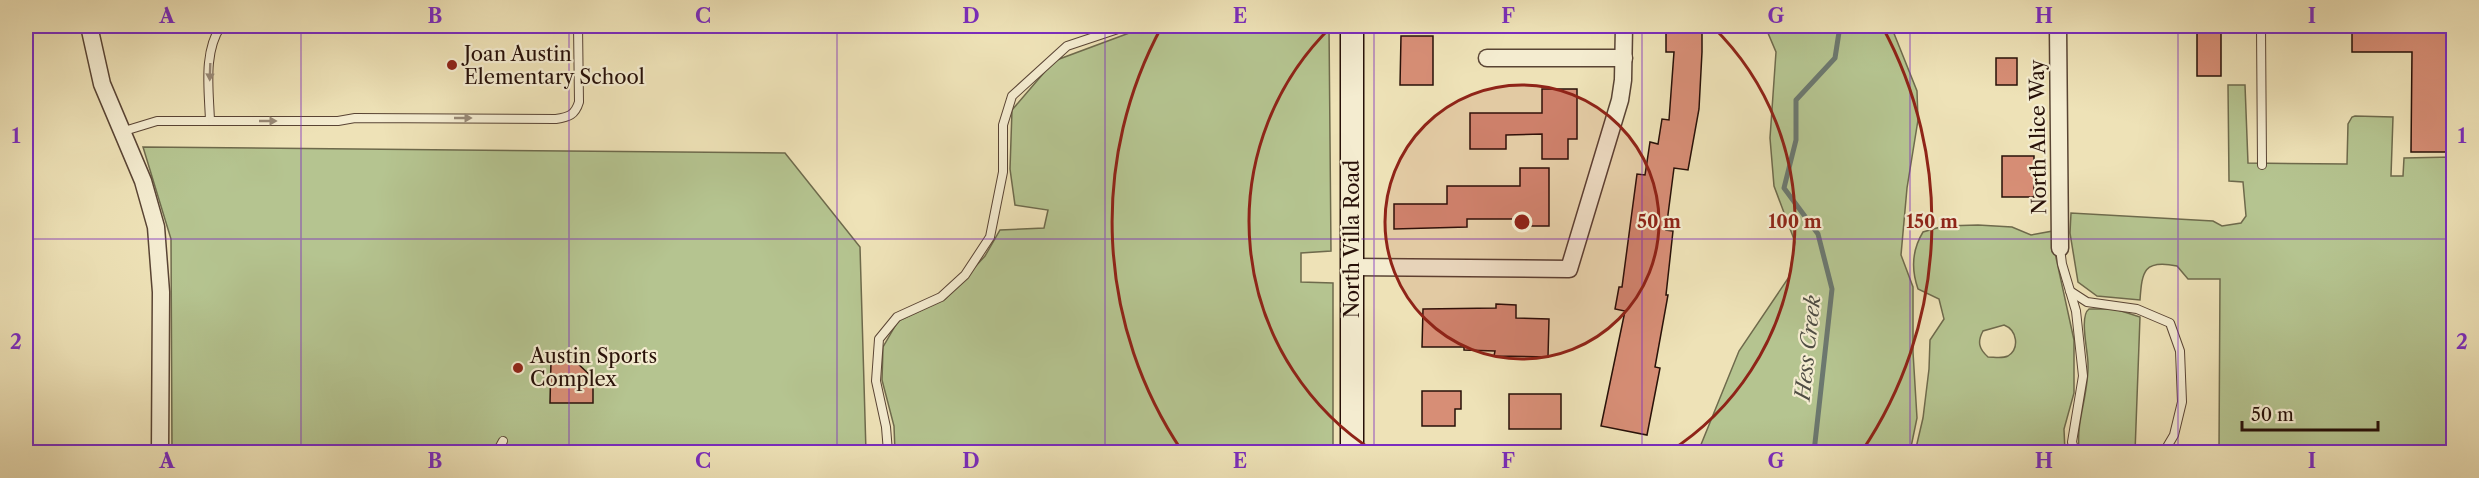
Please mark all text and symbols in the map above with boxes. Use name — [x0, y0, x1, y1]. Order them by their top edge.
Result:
text: A — [158, 4, 175, 28]
text: B — [428, 4, 443, 28]
text: C — [695, 4, 711, 28]
text: D — [962, 4, 980, 28]
text: E — [1233, 4, 1247, 28]
text: F — [1501, 4, 1515, 28]
text: G — [1768, 4, 1785, 28]
text: H — [2035, 4, 2053, 28]
text: I — [2308, 4, 2316, 28]
place label: Joan Austin Elementary School — [461, 42, 645, 89]
marker: Joan Austin Elementary School — [445, 58, 459, 72]
street label: North Alice Way — [2025, 58, 2051, 215]
one-way arrow — [205, 62, 214, 81]
one-way arrow — [453, 113, 472, 123]
one-way arrow — [259, 116, 278, 126]
text: 1 — [12, 124, 21, 148]
text: 1 — [2458, 124, 2467, 148]
street label: North Villa Road — [1340, 160, 1364, 318]
text: 50 m — [1637, 211, 1681, 233]
text: 100 m — [1768, 211, 1822, 233]
text: 150 m — [1906, 211, 1958, 233]
centre of rings — [1512, 212, 1532, 232]
water label: Hess Creek — [1789, 294, 1825, 404]
text: 2 — [10, 330, 22, 354]
text: 2 — [2456, 330, 2468, 354]
place label: Austin Sports Complex — [529, 344, 657, 391]
marker: Austin Sports Complex — [511, 361, 525, 375]
scale bar — [2242, 394, 2378, 432]
text: 50 m — [2251, 404, 2294, 426]
text: A — [158, 449, 175, 473]
text: B — [428, 449, 443, 473]
text: C — [695, 449, 711, 473]
text: D — [962, 449, 980, 473]
text: E — [1233, 449, 1247, 473]
text: F — [1501, 449, 1515, 473]
text: G — [1768, 449, 1785, 473]
text: H — [2035, 449, 2053, 473]
text: I — [2308, 449, 2316, 473]

